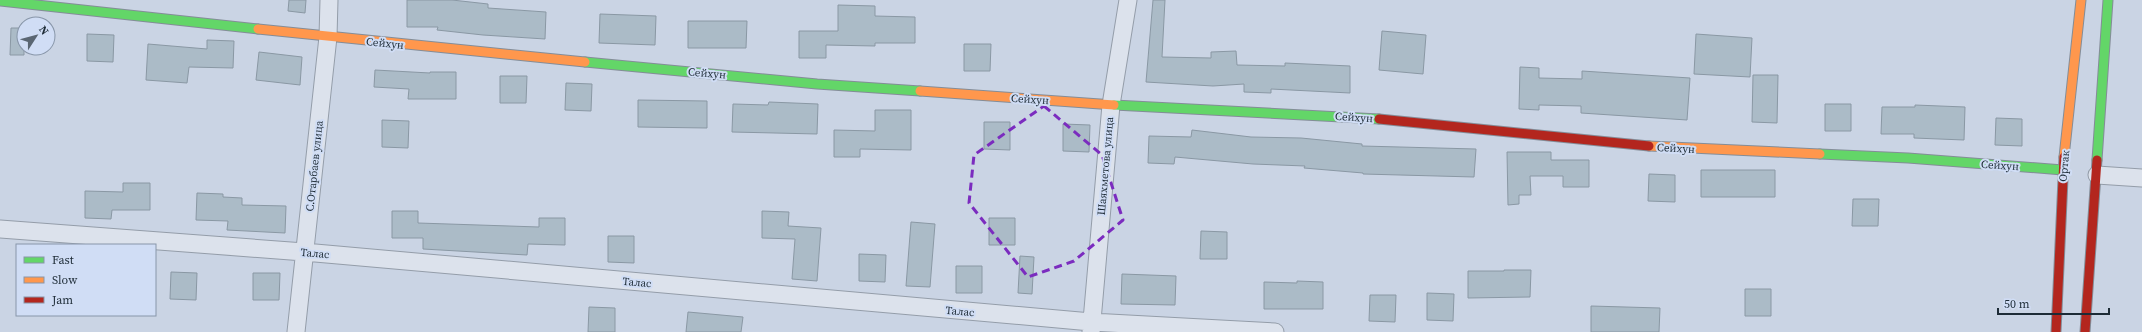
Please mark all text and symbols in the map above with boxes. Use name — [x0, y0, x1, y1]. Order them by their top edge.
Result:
north arrow — [16, 16, 56, 56]
text: N — [35, 23, 52, 38]
street label: Сейхун — [365, 34, 405, 53]
street label: Сейхун — [687, 64, 727, 83]
street label: Сейхун — [1010, 91, 1049, 108]
street label: Сейхун — [1334, 109, 1373, 126]
street label: Шаяхметова улица — [1094, 116, 1117, 216]
street label: С.Отарбаев улица — [302, 119, 327, 212]
street label: Сейхун — [1657, 140, 1695, 157]
street label: Ортак — [2056, 150, 2073, 182]
street label: Сейхун — [1980, 157, 2019, 174]
legend — [16, 244, 156, 316]
street label: Талас — [300, 245, 331, 262]
text: Fast — [52, 252, 74, 268]
text: Slow — [52, 272, 78, 288]
street label: Талас — [622, 274, 653, 291]
scale bar — [1998, 290, 2109, 316]
text: Jam — [51, 292, 73, 308]
text: 50 m — [2004, 296, 2030, 312]
street label: Талас — [945, 303, 976, 320]

